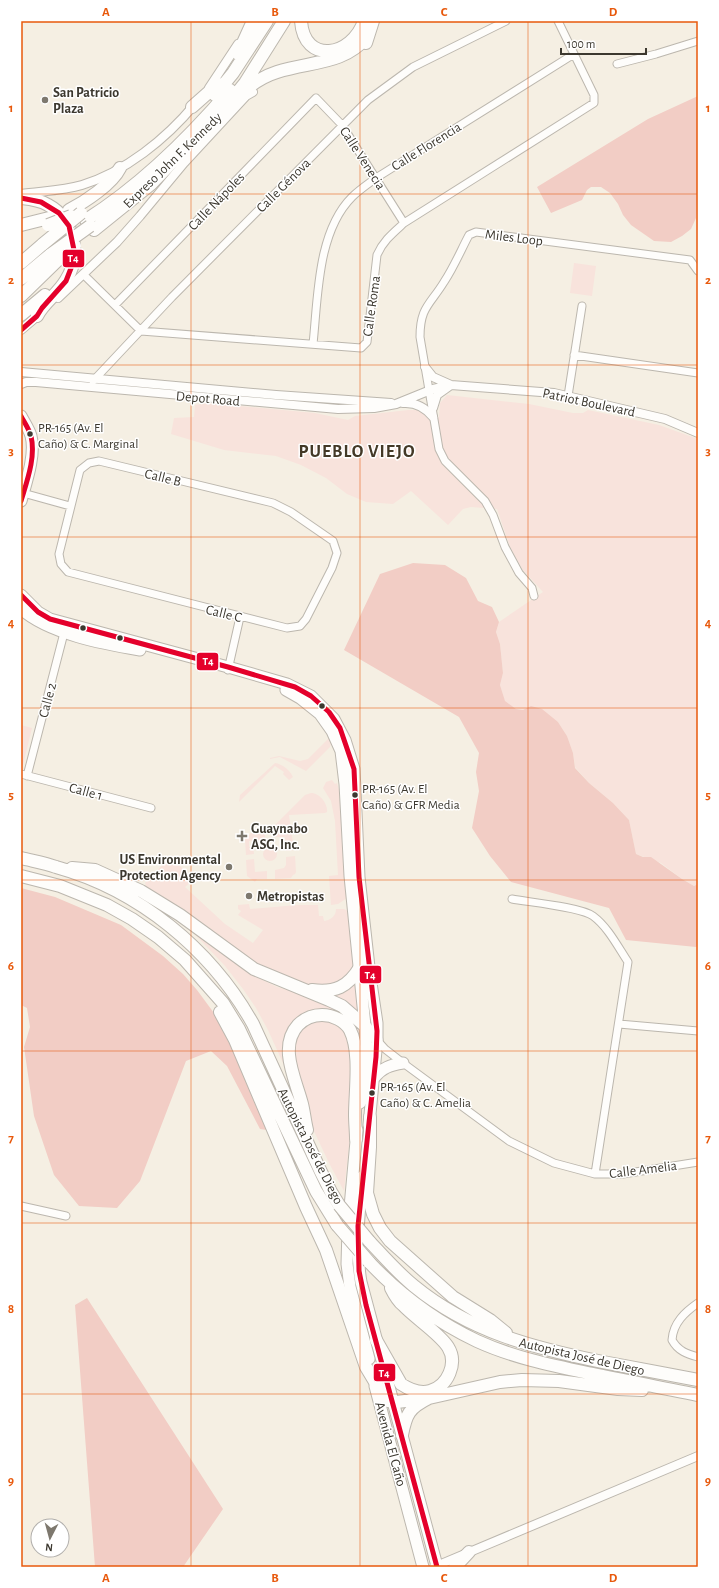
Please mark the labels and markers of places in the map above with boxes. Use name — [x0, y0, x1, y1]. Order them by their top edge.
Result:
place label: San Patricio Plaza — [53, 86, 119, 116]
marker: San Patricio Plaza — [40, 95, 50, 105]
place label: PR-165 (Av. El Caño) & C. Marginal — [38, 422, 139, 451]
marker: PR-165 (Av. El Caño) & C. Marginal — [25, 429, 35, 439]
unlabelled marker — [78, 623, 88, 633]
unlabelled marker — [115, 633, 125, 643]
unlabelled marker — [317, 701, 327, 711]
place label: PR-165 (Av. El Caño) & GFR Media — [362, 783, 460, 812]
marker: PR-165 (Av. El Caño) & GFR Media — [350, 790, 360, 800]
place label: Guaynabo ASG, Inc. — [251, 822, 308, 852]
marker: Guaynabo ASG, Inc. — [236, 830, 248, 842]
place label: US Environmental Protection Agency — [119, 853, 222, 883]
marker: US Environmental Protection Agency — [224, 862, 234, 872]
place label: Metropistas — [257, 890, 324, 904]
marker: Metropistas — [244, 891, 254, 901]
place label: PR-165 (Av. El Caño) & C. Amelia — [380, 1081, 471, 1110]
marker: PR-165 (Av. El Caño) & C. Amelia — [367, 1088, 377, 1098]

